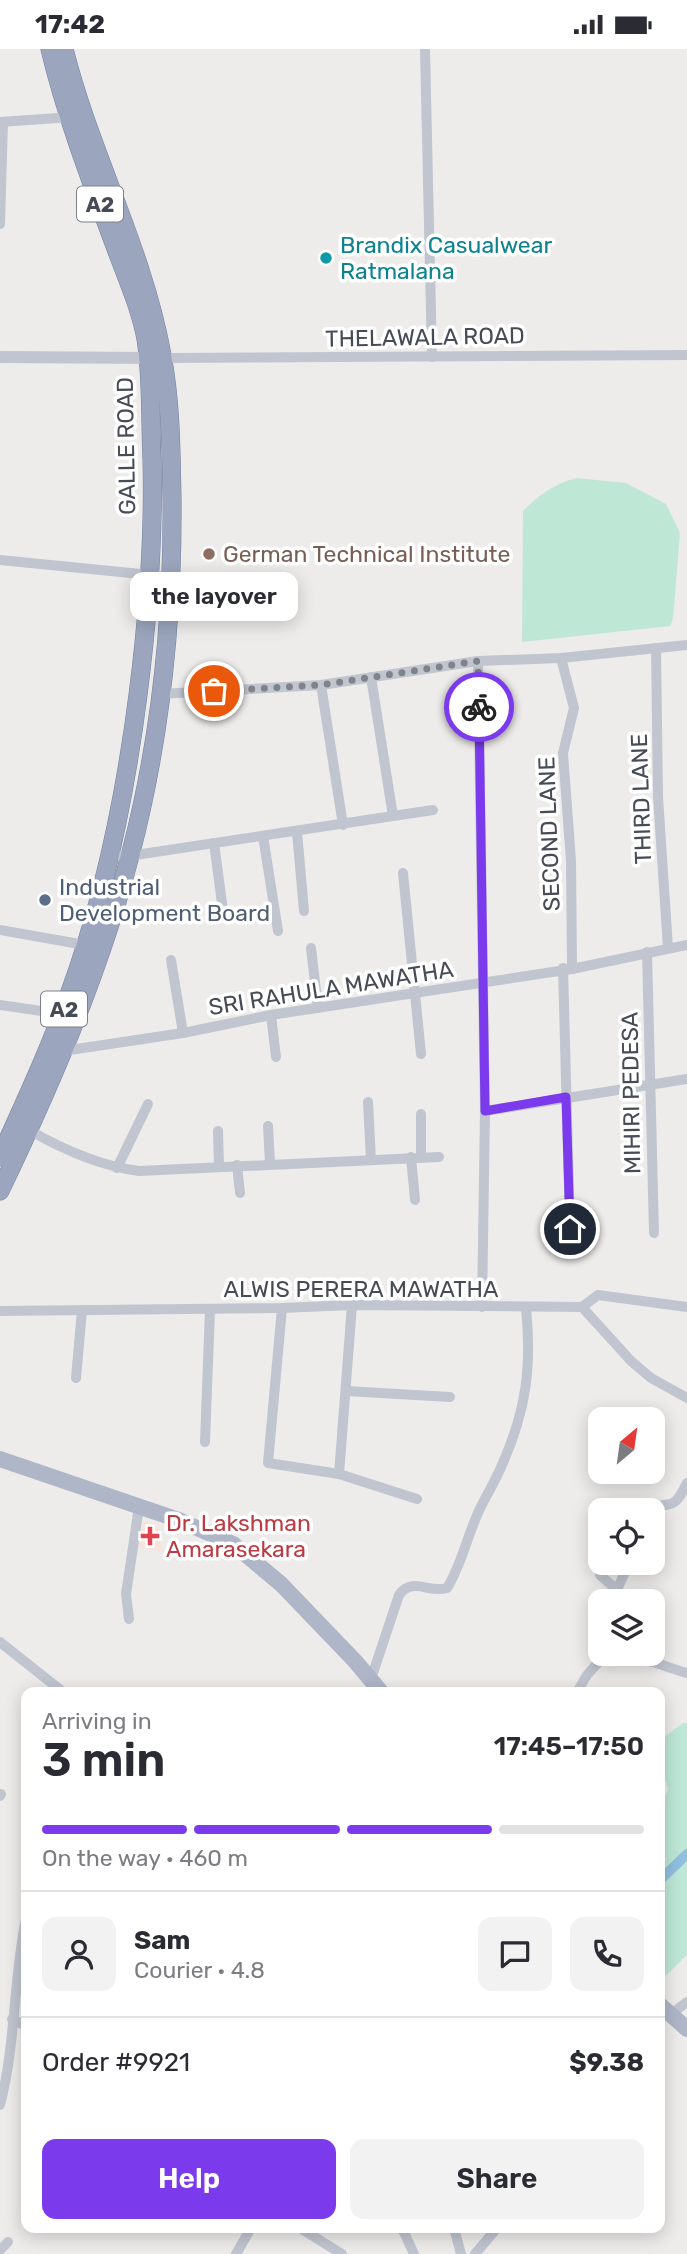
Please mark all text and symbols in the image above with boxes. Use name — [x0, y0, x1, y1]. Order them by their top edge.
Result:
text: 17:42 — [35, 9, 105, 40]
road number: A2 — [77, 187, 123, 221]
place label: Brandix Casualwear Ratmalana — [340, 231, 552, 285]
marker: Brandix Casualwear Ratmalana — [318, 250, 334, 266]
street label: THELAWALA ROAD — [325, 321, 525, 353]
street label: GALLE ROAD — [111, 377, 141, 515]
place label: German Technical Institute — [223, 540, 510, 568]
marker: German Technical Institute — [201, 546, 217, 562]
callout: the layover — [130, 572, 298, 621]
text: the layover — [151, 582, 277, 610]
pin — [184, 661, 244, 721]
icon: bag — [195, 672, 233, 710]
courier — [444, 672, 514, 742]
icon: bike — [460, 688, 498, 726]
street label: THIRD LANE — [625, 733, 657, 865]
street label: SECOND LANE — [532, 756, 566, 912]
place label: Industrial Development Board — [59, 873, 270, 927]
marker: Industrial Development Board — [37, 892, 53, 908]
street label: SRI RAHULA MAWATHA — [207, 955, 455, 1021]
road number: A2 — [41, 991, 87, 1027]
street label: MIHIRI PEDESA — [616, 1012, 646, 1174]
pin — [540, 1199, 600, 1259]
icon: home — [551, 1210, 589, 1248]
street label: ALWIS PERERA MAWATHA — [224, 1275, 498, 1303]
north arrow — [588, 1407, 665, 1484]
map controls — [588, 1407, 665, 1666]
button: locate — [588, 1498, 665, 1575]
place label: Dr. Lakshman Amarasekara — [166, 1509, 311, 1563]
marker: Dr. Lakshman Amarasekara — [140, 1526, 160, 1546]
button: layers — [588, 1589, 665, 1666]
text: Arriving in — [42, 1707, 152, 1735]
text: 17:45–17:50 — [494, 1731, 644, 1762]
text: 3 min — [42, 1733, 165, 1788]
text: On the way · 460 m — [42, 1844, 248, 1872]
button: person — [42, 1917, 116, 1991]
button: chat — [478, 1917, 552, 1991]
button: phone — [570, 1917, 644, 1991]
text: Sam — [134, 1925, 190, 1956]
text: Courier · 4.8 — [134, 1956, 265, 1984]
text: Order #9921 — [42, 2047, 190, 2078]
text: $9.38 — [569, 2047, 644, 2078]
button: Help — [42, 2139, 336, 2219]
button: Share — [350, 2139, 644, 2219]

